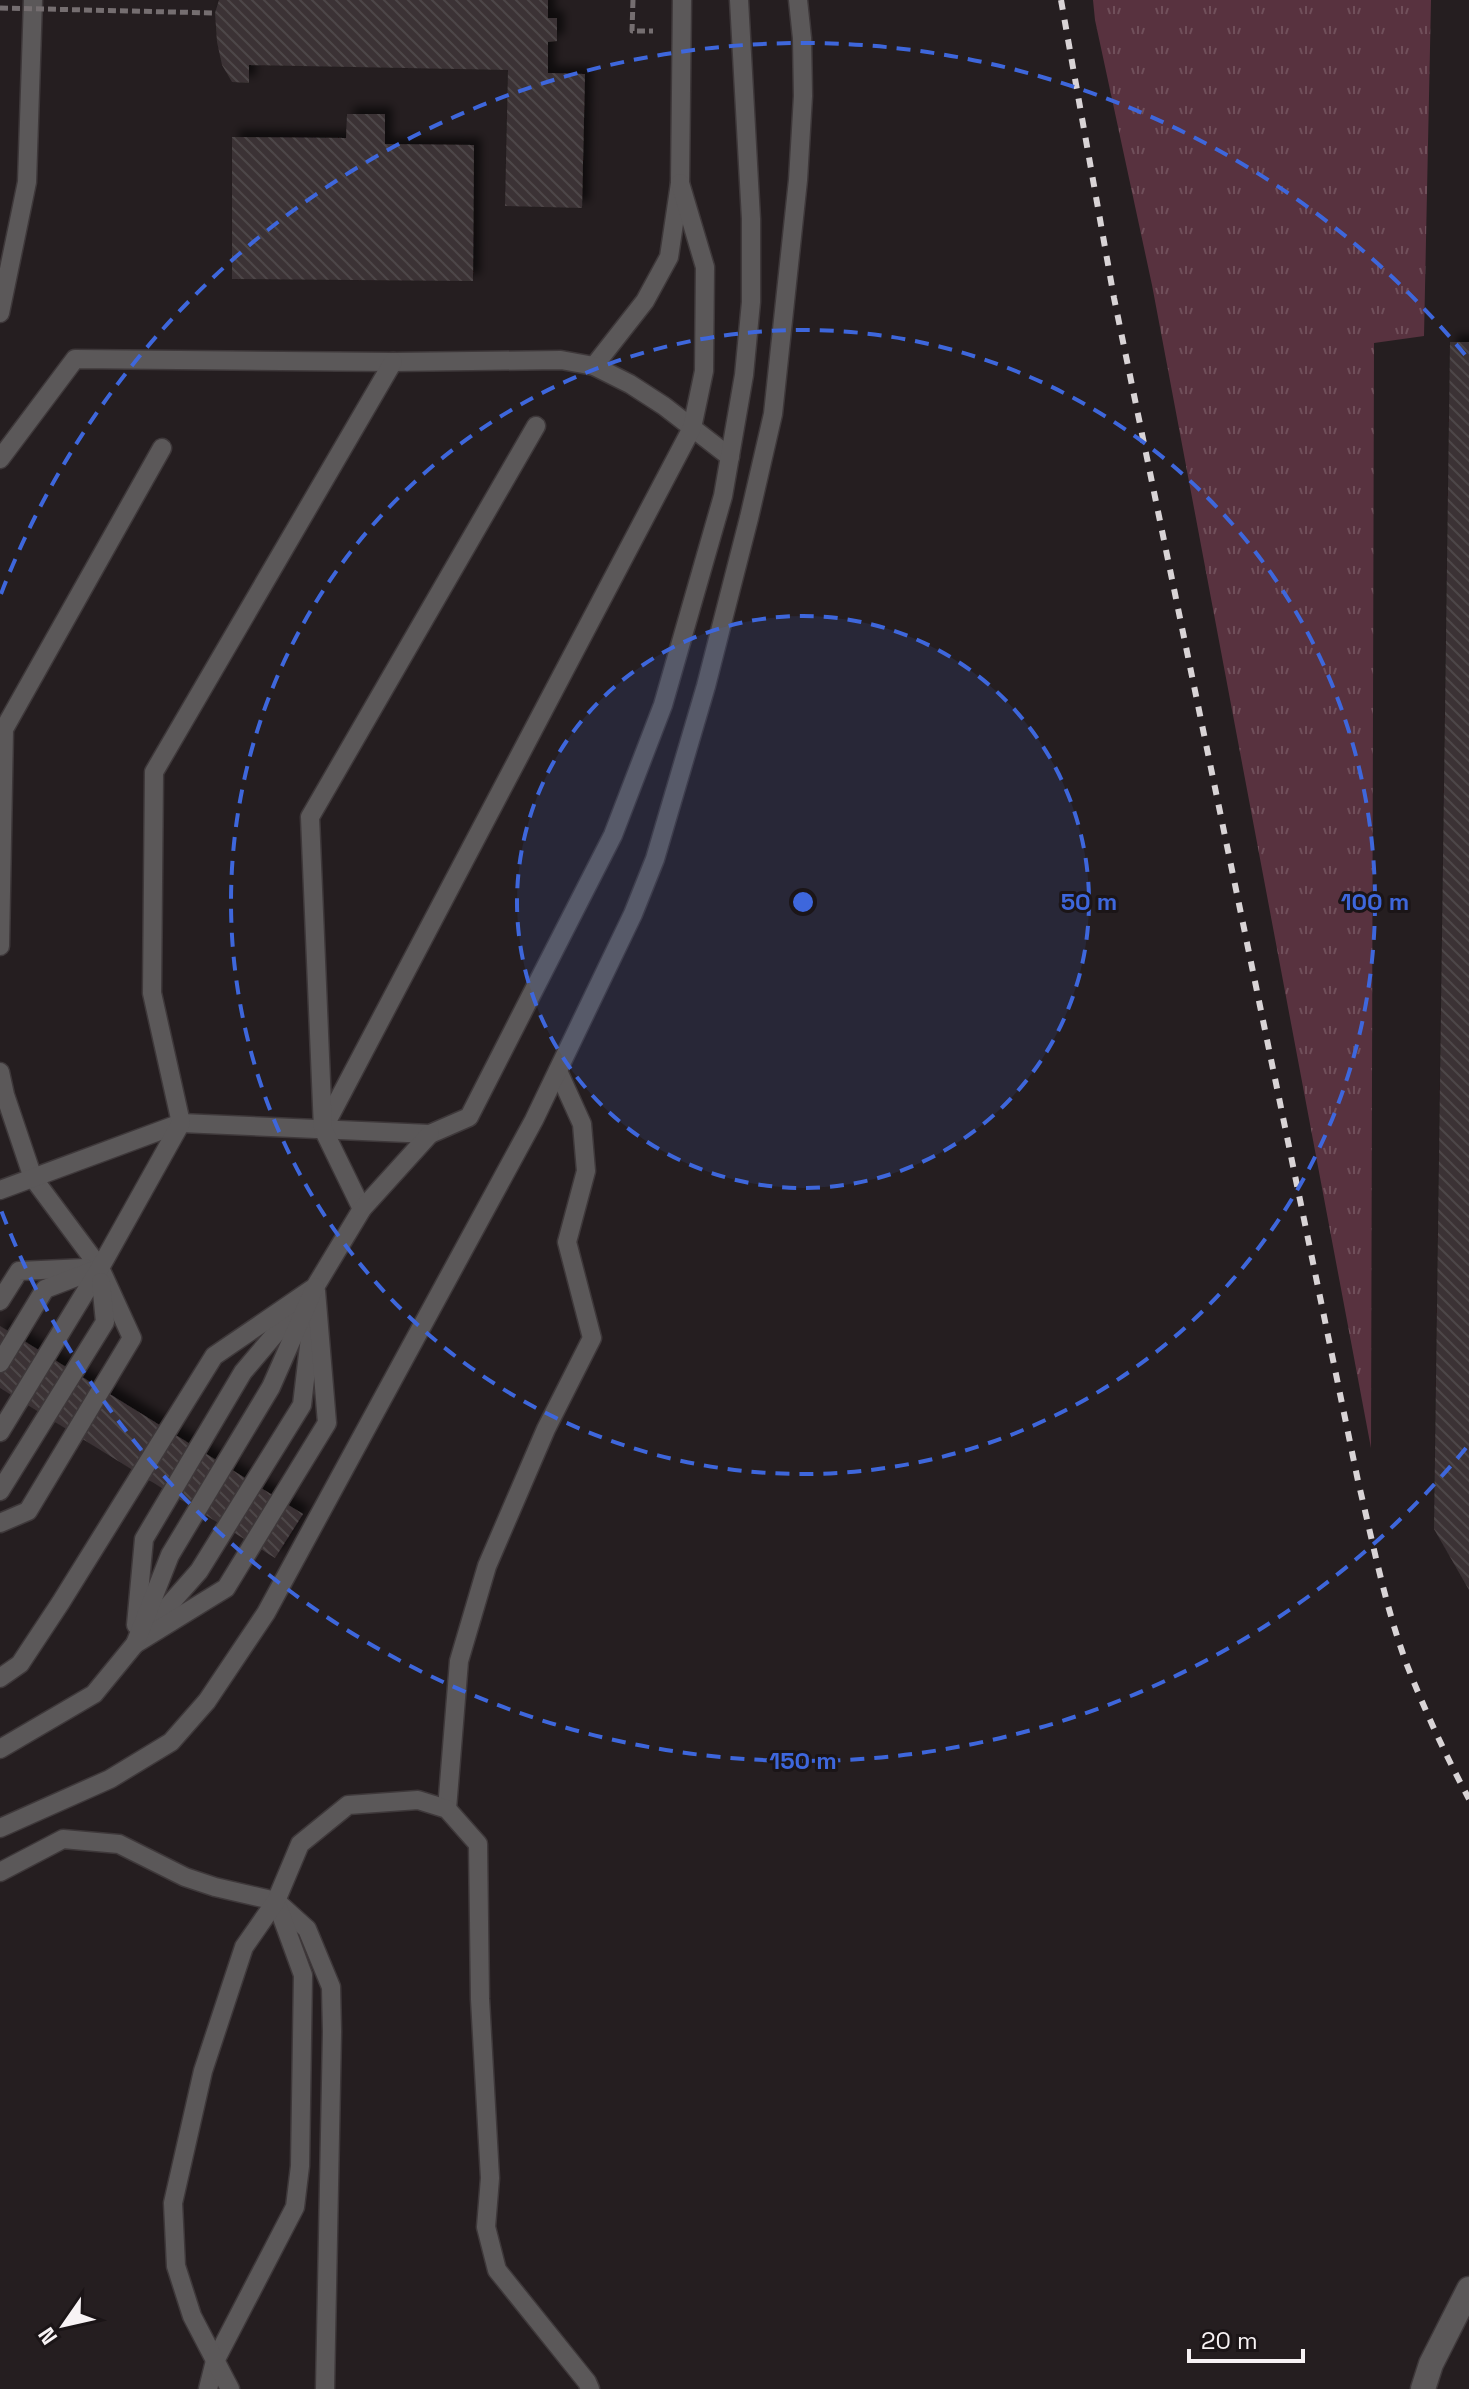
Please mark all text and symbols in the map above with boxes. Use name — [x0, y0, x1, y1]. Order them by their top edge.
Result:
text: 50 m — [1061, 886, 1117, 917]
text: 100 m — [1341, 886, 1409, 917]
centre of rings — [789, 888, 817, 916]
text: 150 m — [769, 1745, 837, 1776]
north arrow — [24, 2285, 104, 2365]
scale bar — [1189, 2313, 1303, 2363]
text: N — [32, 2322, 63, 2350]
text: 20 m — [1201, 2325, 1258, 2356]

